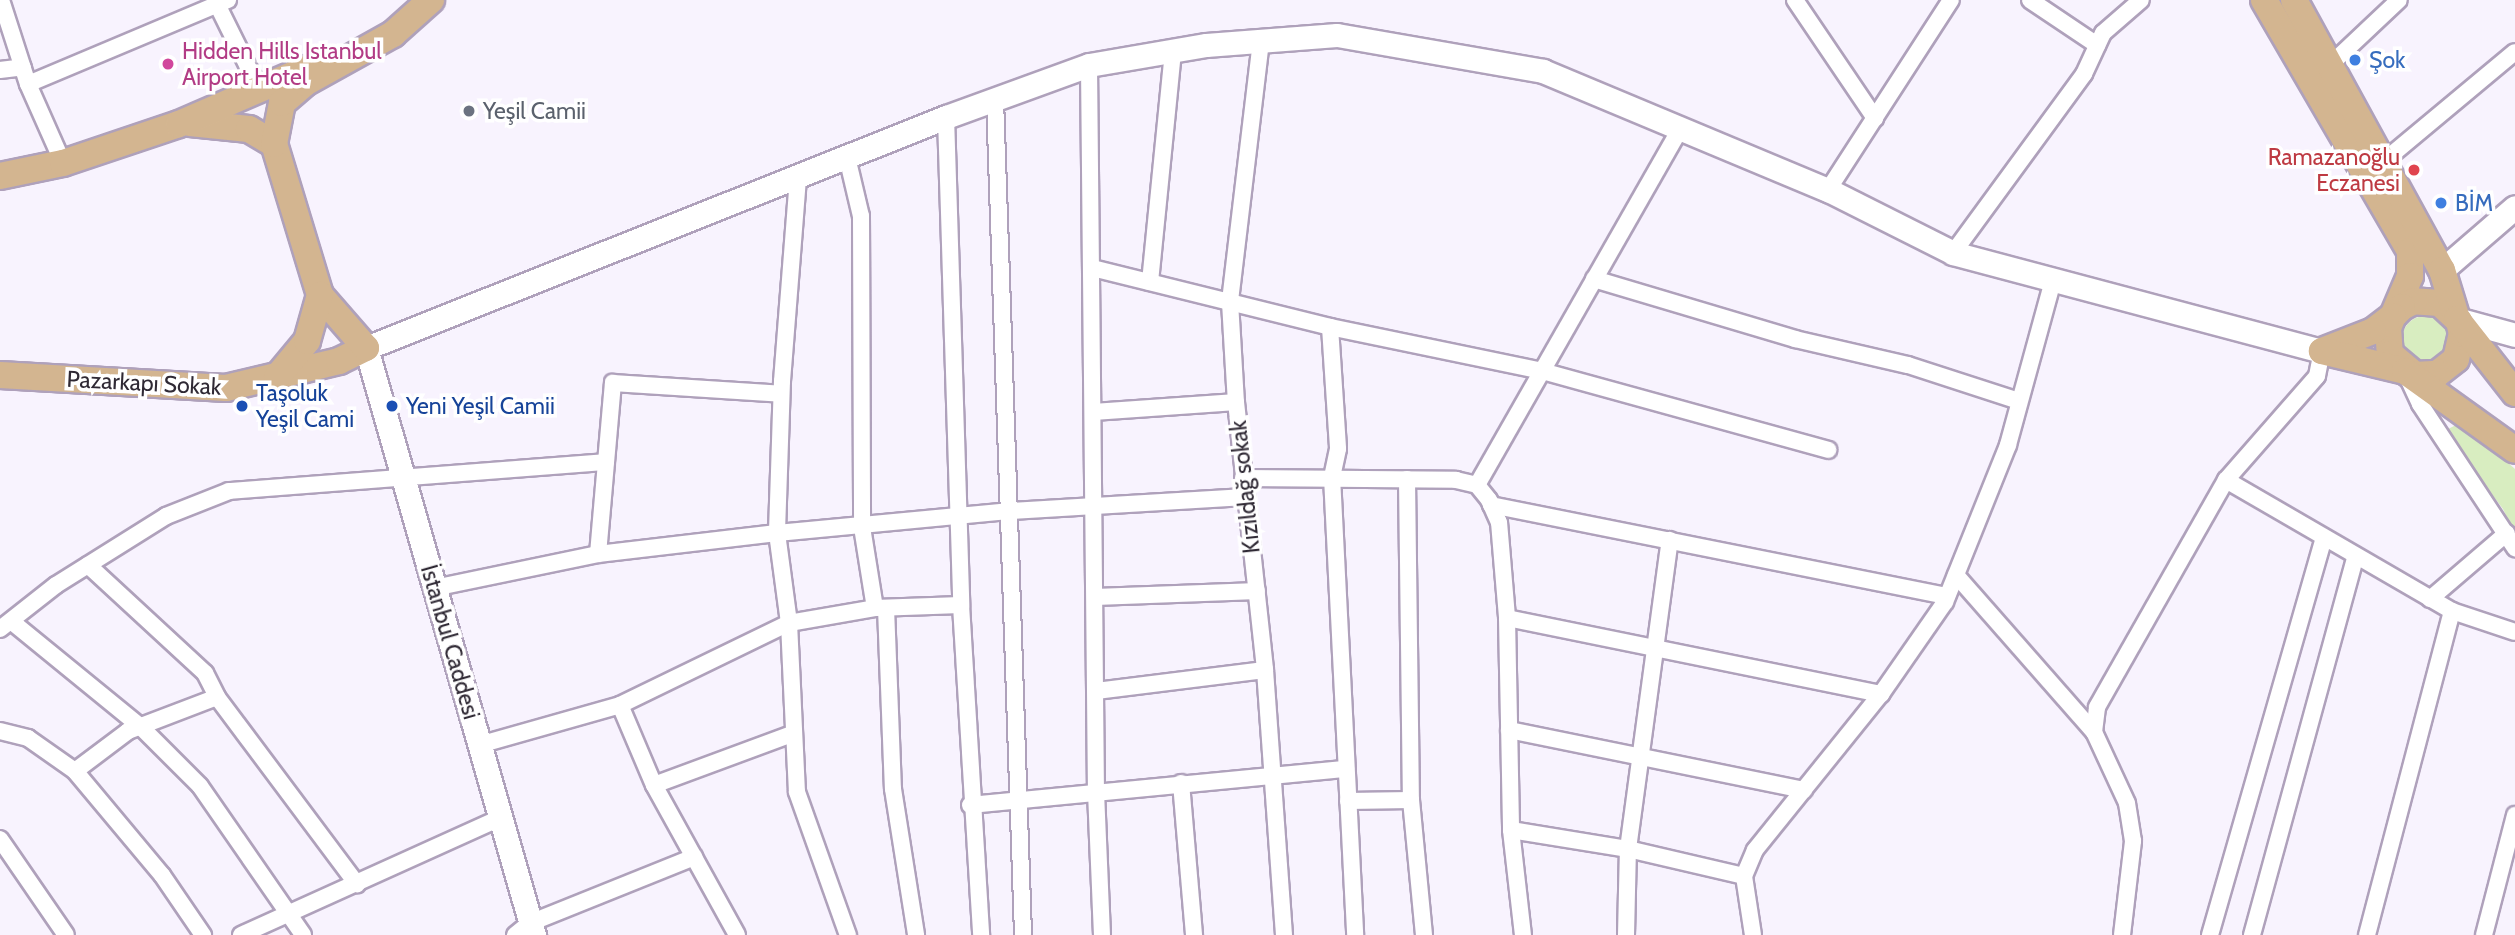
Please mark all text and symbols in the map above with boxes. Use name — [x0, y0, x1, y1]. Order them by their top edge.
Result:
place label: Hidden Hills Istanbul Airport Hotel — [182, 37, 382, 91]
place label: Şok — [2369, 46, 2405, 74]
marker: Şok — [2347, 52, 2363, 68]
marker: Hidden Hills Istanbul Airport Hotel — [160, 56, 176, 72]
place label: Yeşil Camii — [483, 97, 586, 125]
marker: Yeşil Camii — [461, 103, 477, 119]
place label: Ramazanoğlu Eczanesi — [2268, 143, 2400, 197]
marker: Ramazanoğlu Eczanesi — [2406, 162, 2422, 178]
place label: BİM — [2455, 189, 2493, 217]
marker: BİM — [2433, 195, 2449, 211]
street label: Pazarkapı Sokak — [66, 365, 222, 401]
place label: Taşoluk Yeşil Cami — [256, 379, 354, 433]
place label: Yeni Yeşil Camii — [406, 392, 555, 420]
marker: Taşoluk Yeşil Cami — [234, 398, 250, 414]
marker: Yeni Yeşil Camii — [384, 398, 400, 414]
street label: Kızıldağ sokak — [1224, 419, 1266, 555]
street label: İstanbul Caddesi — [415, 562, 485, 722]

